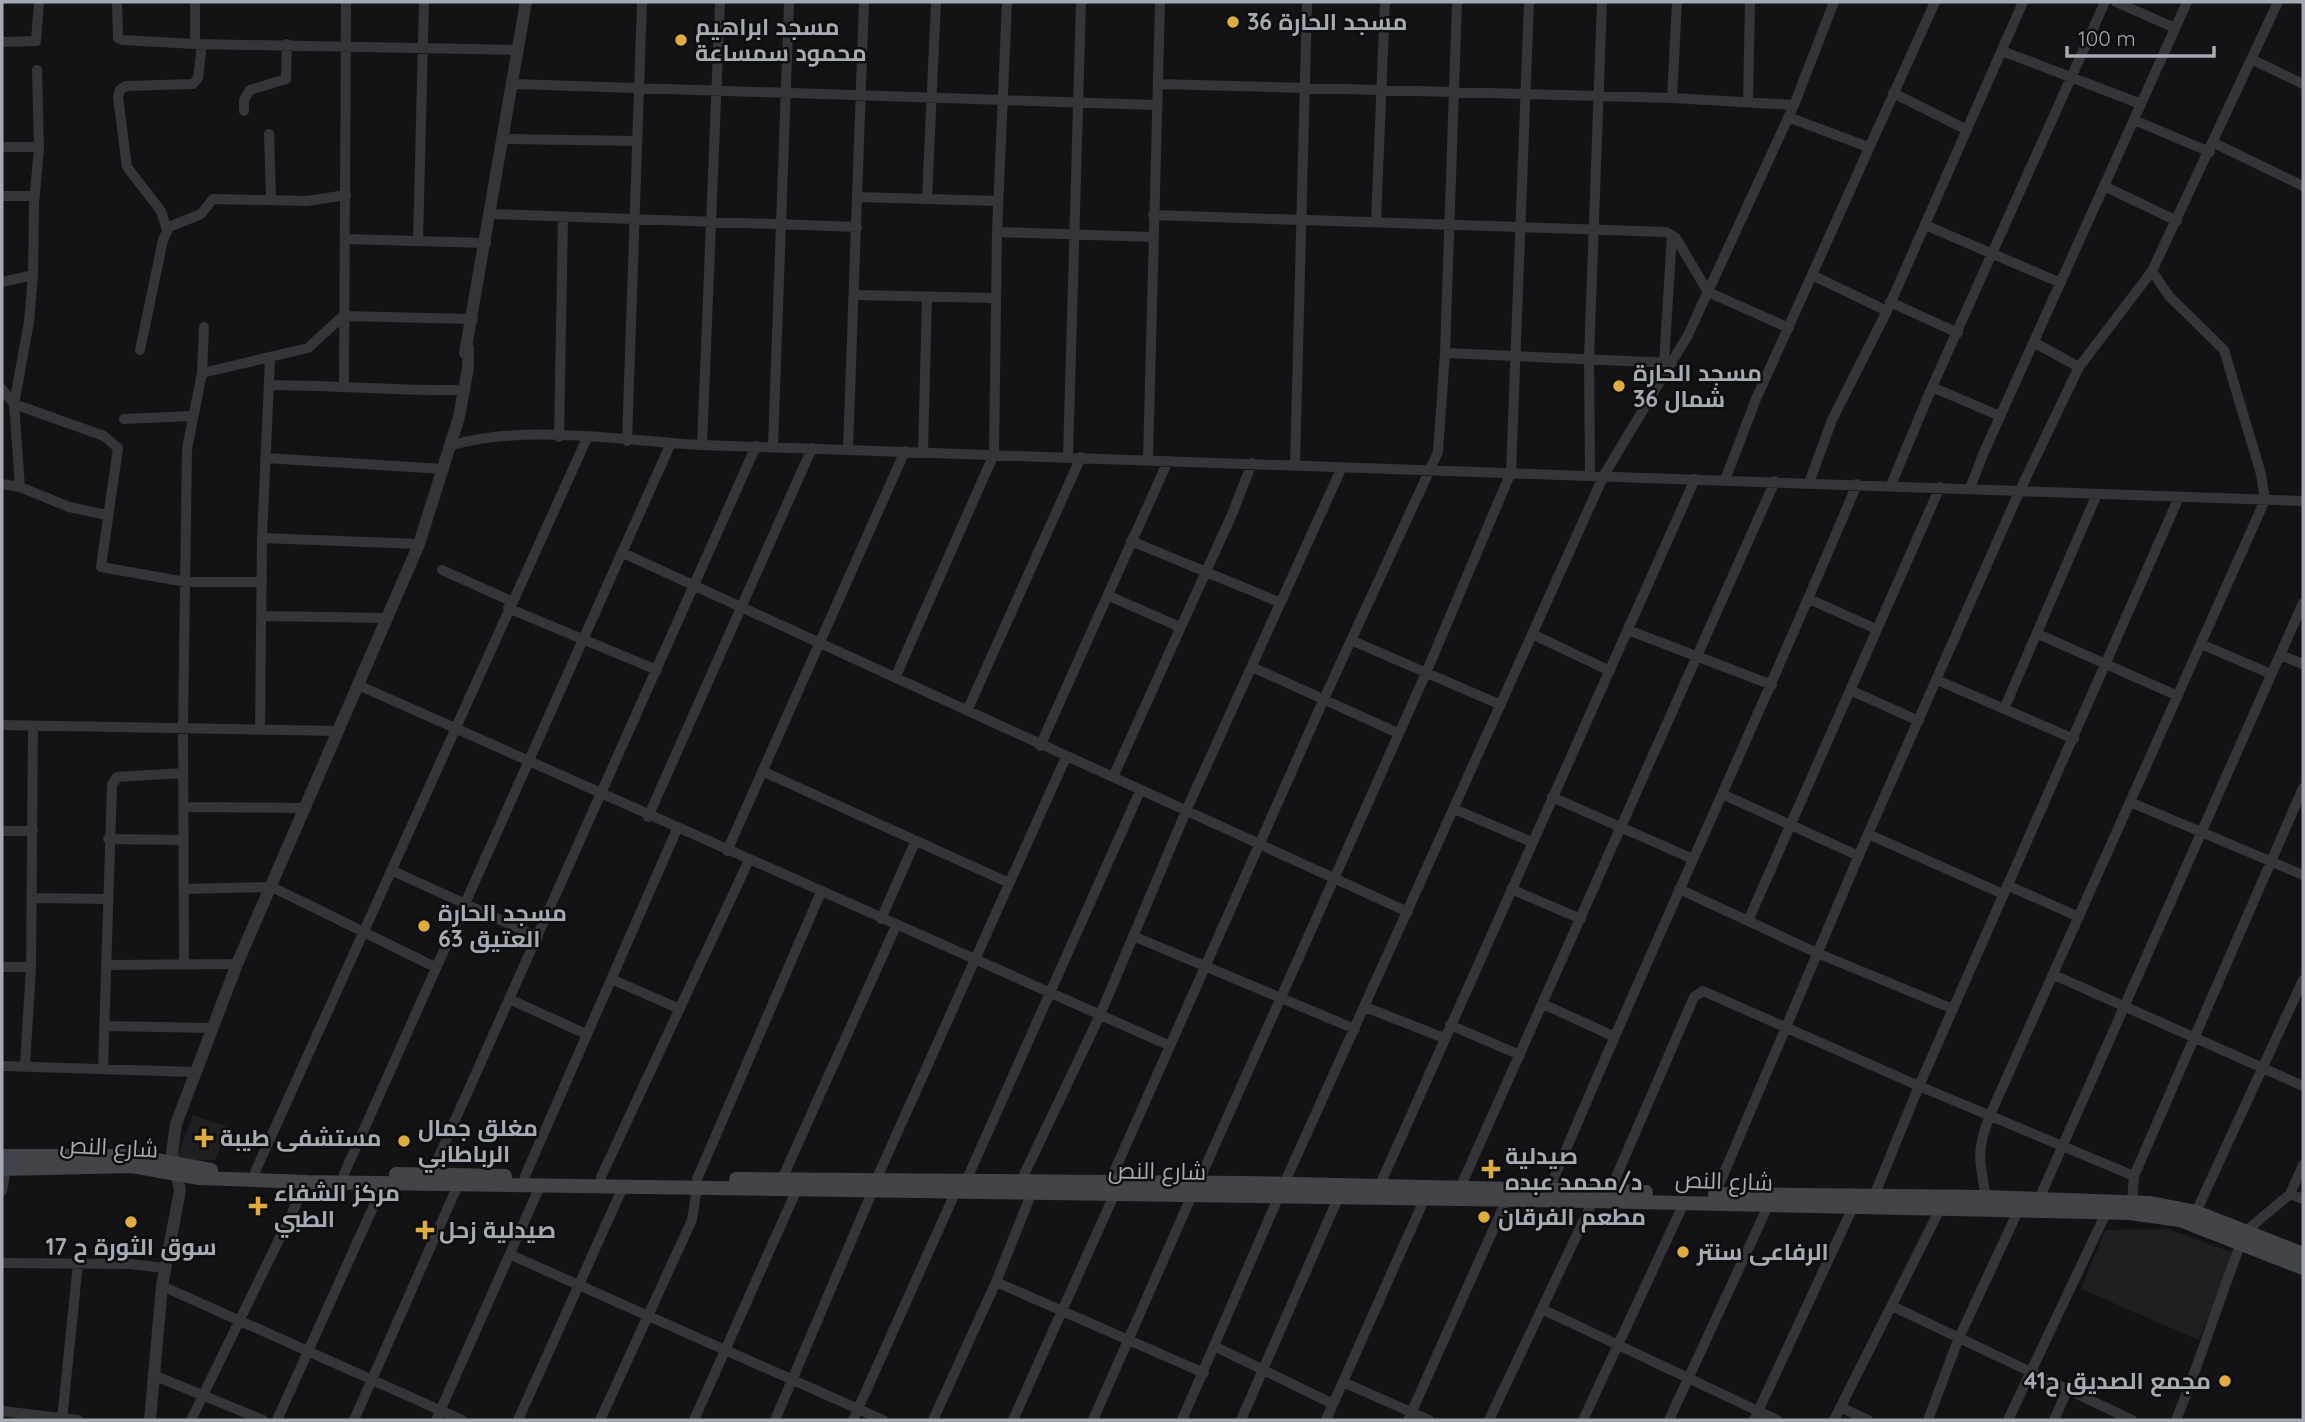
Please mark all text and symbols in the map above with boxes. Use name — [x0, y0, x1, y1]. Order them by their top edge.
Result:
place label: مسجد الحارة 36 — [1247, 7, 1407, 36]
place label: مسجد ابراهيم محمود سمساعة — [695, 12, 867, 67]
marker: مسجد الحارة 36 — [1225, 14, 1241, 30]
scale bar — [2067, 14, 2214, 58]
text: 100 m — [2078, 25, 2136, 51]
marker: مسجد ابراهيم محمود سمساعة — [673, 32, 689, 48]
place label: مسجد الحارة 36 شمال — [1633, 358, 1762, 413]
marker: مسجد الحارة 36 شمال — [1611, 378, 1627, 394]
place label: مسجد الحارة 63 العتيق — [438, 898, 567, 953]
marker: مسجد الحارة 63 العتيق — [416, 918, 432, 934]
place label: مغلق جمال الرباطابي — [418, 1113, 538, 1173]
place label: مستشفى طيبة — [220, 1123, 381, 1152]
marker: مستشفى طيبة — [194, 1128, 214, 1148]
street label: شارع النص — [59, 1129, 159, 1166]
marker: مغلق جمال الرباطابي — [396, 1133, 412, 1149]
place label: صيدلية د/محمد عبده — [1505, 1141, 1642, 1196]
street label: شارع النص — [1108, 1155, 1206, 1188]
marker: صيدلية د/محمد عبده — [1483, 1161, 1499, 1177]
street label: شارع النص — [1674, 1164, 1774, 1199]
place label: مركز الشفاء الطبي — [274, 1178, 400, 1238]
marker: مركز الشفاء الطبي — [248, 1196, 268, 1216]
place label: مطعم الفرقان — [1498, 1202, 1646, 1233]
marker: مطعم الفرقان — [1476, 1209, 1492, 1225]
marker: سوق الثورة ح 17 — [123, 1214, 139, 1230]
place label: صيدلية زحل — [439, 1215, 556, 1244]
marker: صيدلية زحل — [417, 1222, 433, 1238]
place label: سوق الثورة ح 17 — [45, 1232, 217, 1263]
place label: الرفاعى سنتر — [1696, 1237, 1829, 1266]
marker: الرفاعى سنتر — [1675, 1244, 1691, 1260]
place label: مجمع الصديق ح41 — [2024, 1366, 2211, 1397]
marker: مجمع الصديق ح41 — [2217, 1373, 2233, 1389]

